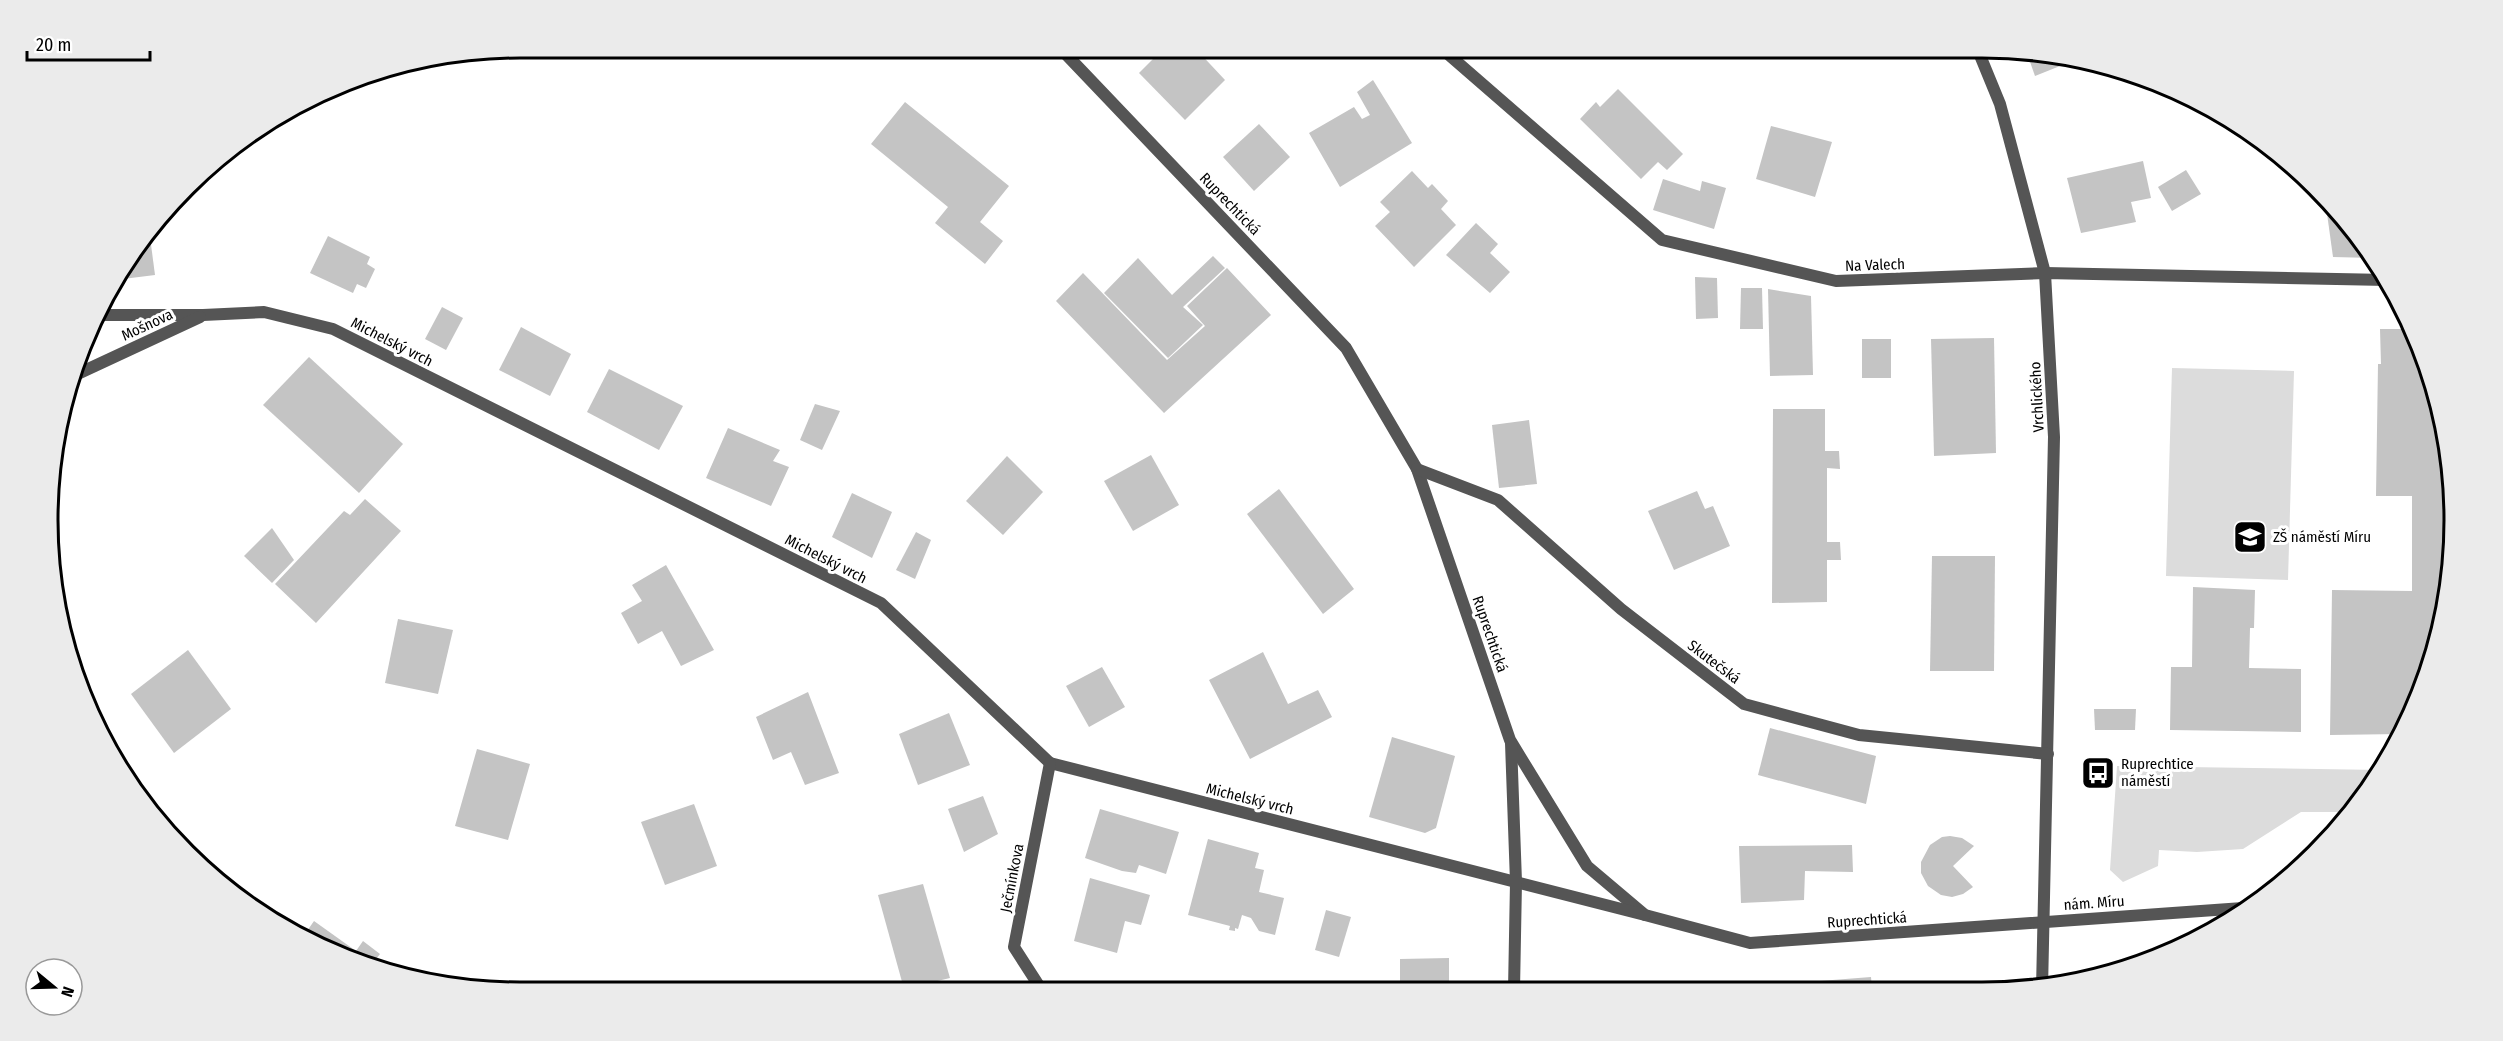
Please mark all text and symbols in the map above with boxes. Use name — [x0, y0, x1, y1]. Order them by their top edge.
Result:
scale bar — [27, 24, 150, 62]
text: 20 m — [36, 34, 71, 56]
street label: Ruprechtická — [1196, 169, 1264, 239]
street label: Na Valech — [1845, 255, 1905, 275]
street label: Mošnova — [118, 305, 176, 345]
street label: Michelský vrch — [348, 314, 436, 370]
street label: Vrchlického — [2026, 361, 2048, 433]
school or university icon: ZŠ náměstí Míru — [2232, 519, 2268, 555]
place label: ZŠ náměstí Míru — [2273, 528, 2371, 546]
street label: Michelský vrch — [782, 531, 870, 587]
street label: Ruprechtická — [1469, 593, 1511, 675]
street label: Skutečská — [1684, 636, 1744, 688]
bus stop icon: Ruprechtice náměstí — [2080, 755, 2116, 791]
place label: Ruprechtice náměstí — [2121, 755, 2194, 790]
street label: Michelský vrch — [1204, 779, 1296, 819]
street label: Ječmínkova — [997, 842, 1027, 914]
street label: nám. Míru — [2063, 892, 2125, 914]
street label: Ruprechtická — [1827, 908, 1907, 932]
north arrow — [24, 957, 84, 1017]
text: N — [57, 984, 78, 999]

